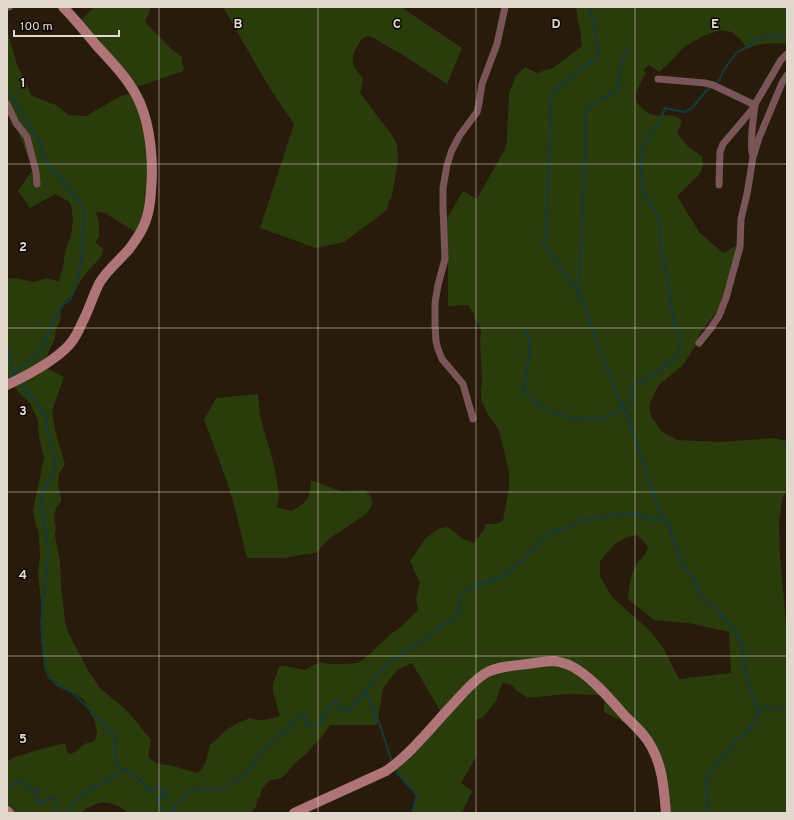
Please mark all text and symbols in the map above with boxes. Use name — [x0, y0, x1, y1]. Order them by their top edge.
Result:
scale bar — [14, 12, 119, 38]
text: B — [234, 17, 243, 33]
text: C — [393, 17, 401, 33]
text: D — [551, 17, 561, 33]
text: E — [711, 17, 719, 33]
text: 100 m — [20, 19, 53, 35]
text: 1 — [20, 76, 26, 92]
text: 2 — [19, 240, 27, 256]
text: 3 — [19, 404, 27, 420]
text: 4 — [19, 568, 27, 584]
text: 5 — [19, 732, 27, 748]

